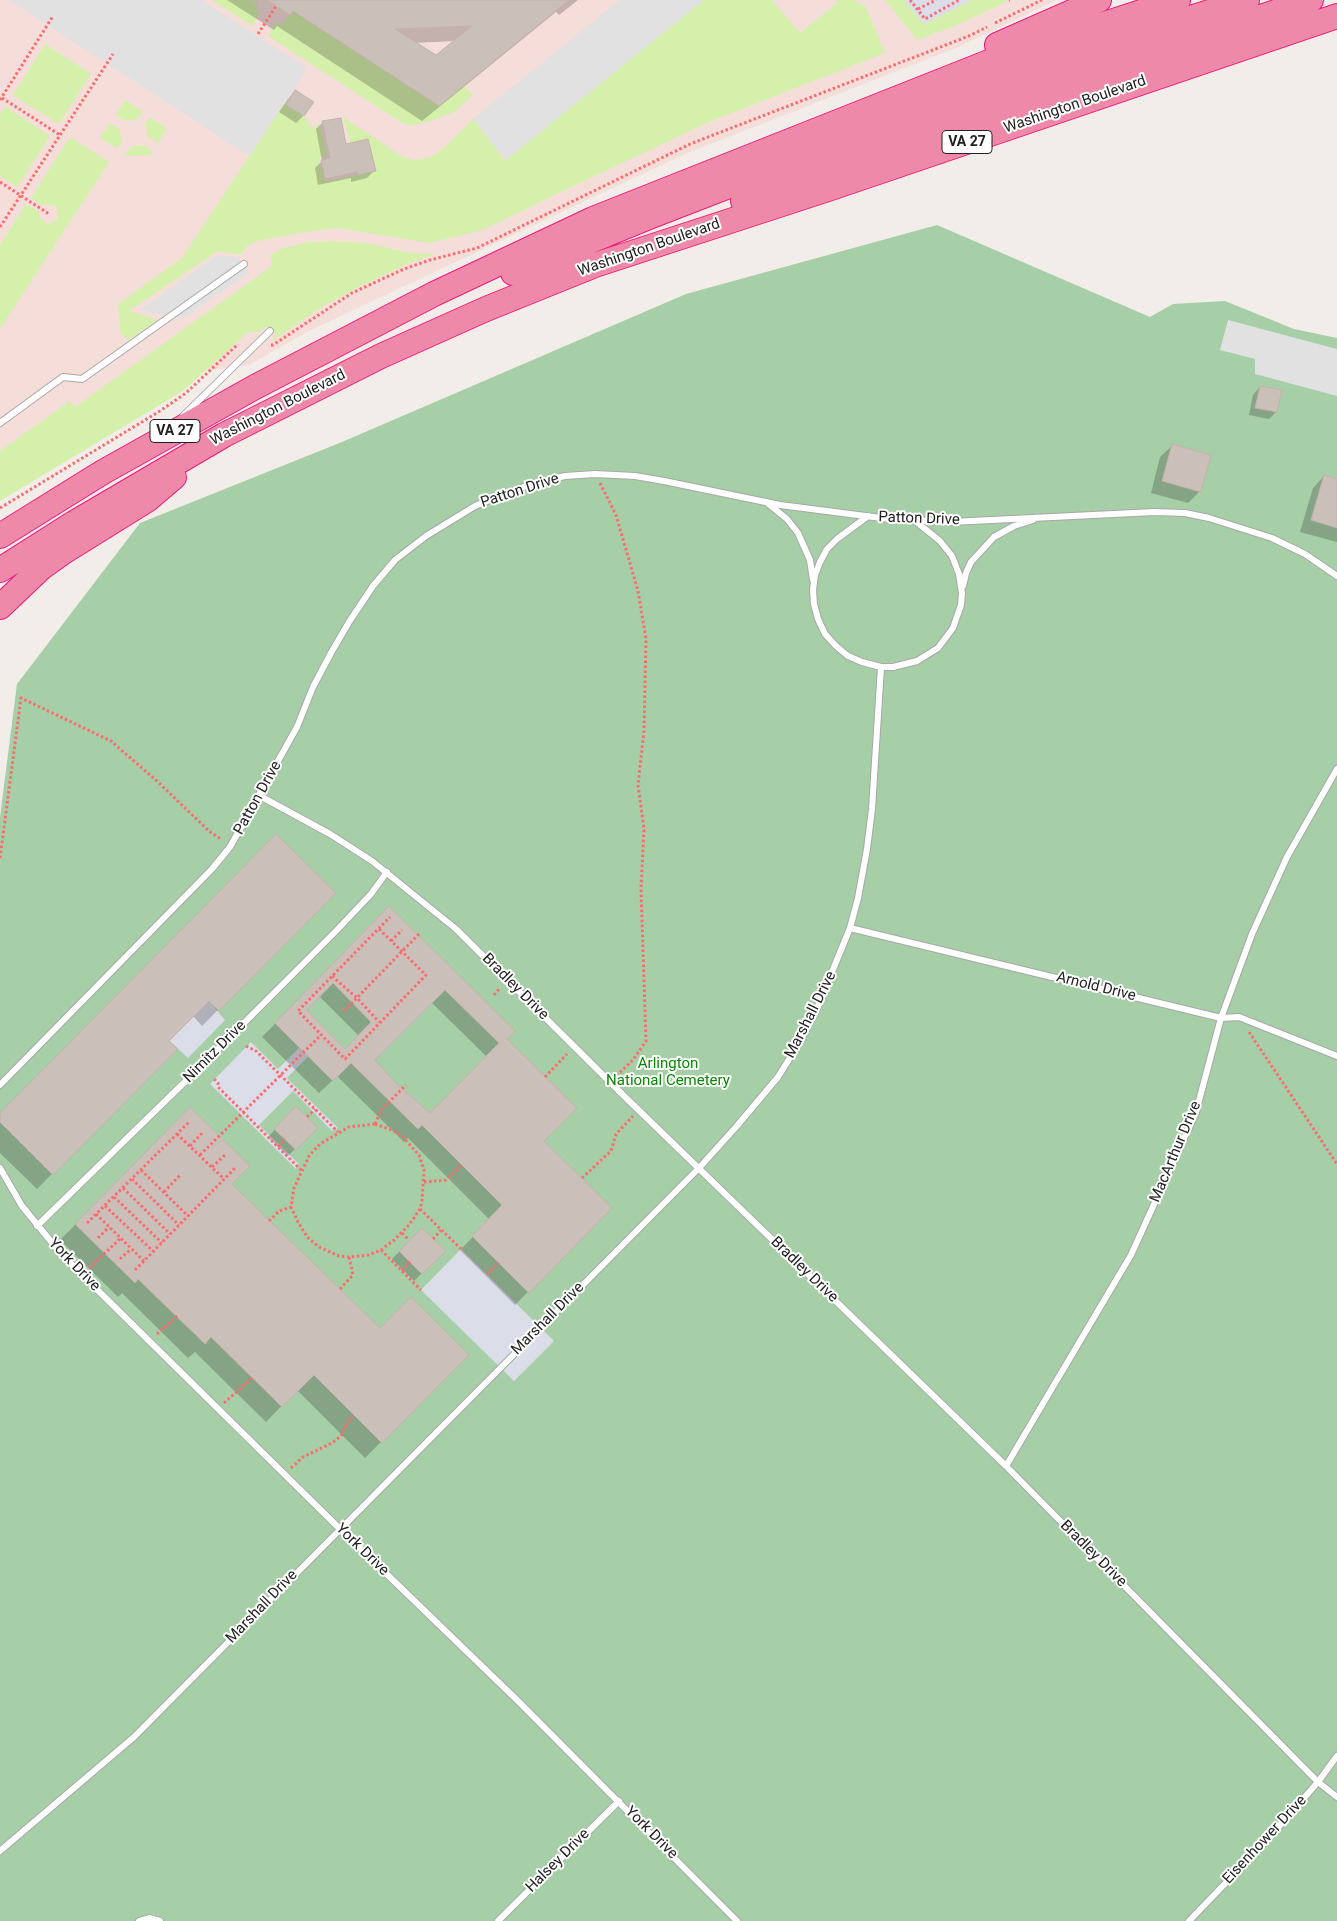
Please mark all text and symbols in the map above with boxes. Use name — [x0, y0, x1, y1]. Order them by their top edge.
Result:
street label: Washington Boulevard — [1001, 72, 1149, 138]
road number: VA 27 — [942, 130, 992, 154]
street label: Washington Boulevard — [575, 215, 723, 281]
street label: Washington Boulevard — [207, 366, 349, 450]
road number: VA 27 — [150, 420, 200, 442]
street label: Patton Drive — [478, 470, 562, 512]
street label: Patton Drive — [878, 509, 960, 529]
street label: Patton Drive — [230, 758, 286, 838]
street label: Bradley Drive — [478, 950, 552, 1024]
street label: Marshall Drive — [781, 968, 841, 1062]
street label: Arnold Drive — [1054, 968, 1138, 1006]
street label: Nimitz Drive — [180, 1017, 250, 1087]
park label: Arlington National Cemetery — [606, 1055, 730, 1090]
street label: MacArthur Drive — [1147, 1099, 1205, 1205]
street label: Bradley Drive — [767, 1233, 841, 1307]
street label: York Drive — [44, 1235, 104, 1295]
street label: Marshall Drive — [508, 1279, 588, 1359]
street label: Bradley Drive — [1056, 1517, 1130, 1591]
street label: York Drive — [332, 1520, 392, 1580]
street label: Marshall Drive — [222, 1567, 302, 1647]
street label: Eisenhower Drive — [1219, 1792, 1311, 1888]
street label: York Drive — [621, 1803, 681, 1863]
street label: Halsey Drive — [522, 1825, 594, 1897]

